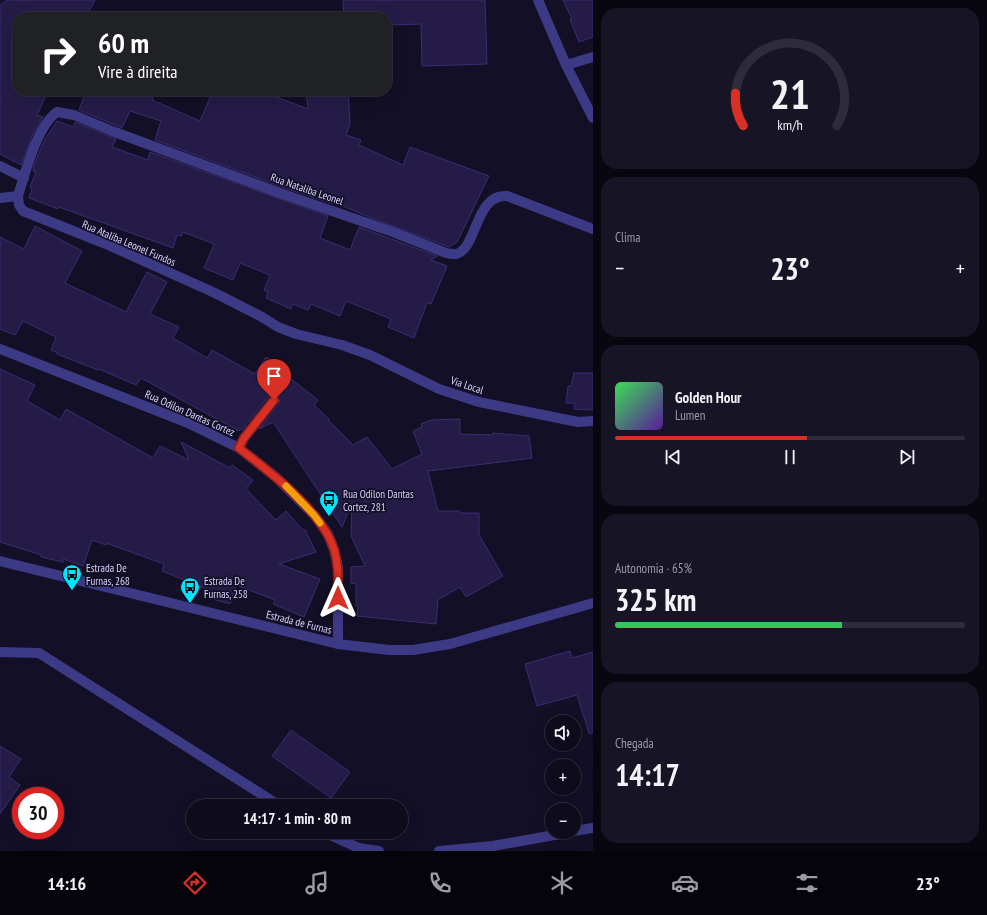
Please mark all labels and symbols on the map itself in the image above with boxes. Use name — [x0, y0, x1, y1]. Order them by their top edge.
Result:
street label: Rua Nataliba Leonel — [269, 170, 346, 208]
street label: Rua Ataliba Leonel Fundos — [80, 217, 178, 269]
pin — [257, 359, 291, 400]
street label: Via Local — [448, 373, 486, 397]
street label: Rua Odilon Dantas Cortez — [143, 387, 237, 439]
place label: Rua Odilon Dantas Cortez, 281 — [343, 487, 414, 514]
bus stop icon: Rua Odilon Dantas Cortez, 281 — [318, 489, 340, 517]
place label: Estrada De Furnas, 268 — [86, 561, 130, 588]
bus stop icon: Estrada De Furnas, 268 — [61, 563, 83, 591]
place label: Estrada De Furnas, 258 — [204, 574, 248, 601]
bus stop icon: Estrada De Furnas, 258 — [179, 576, 201, 604]
position arrow — [317, 577, 359, 619]
street label: Estrada de Furnas — [265, 607, 334, 637]
speed limit sign: 30 — [12, 787, 64, 839]

